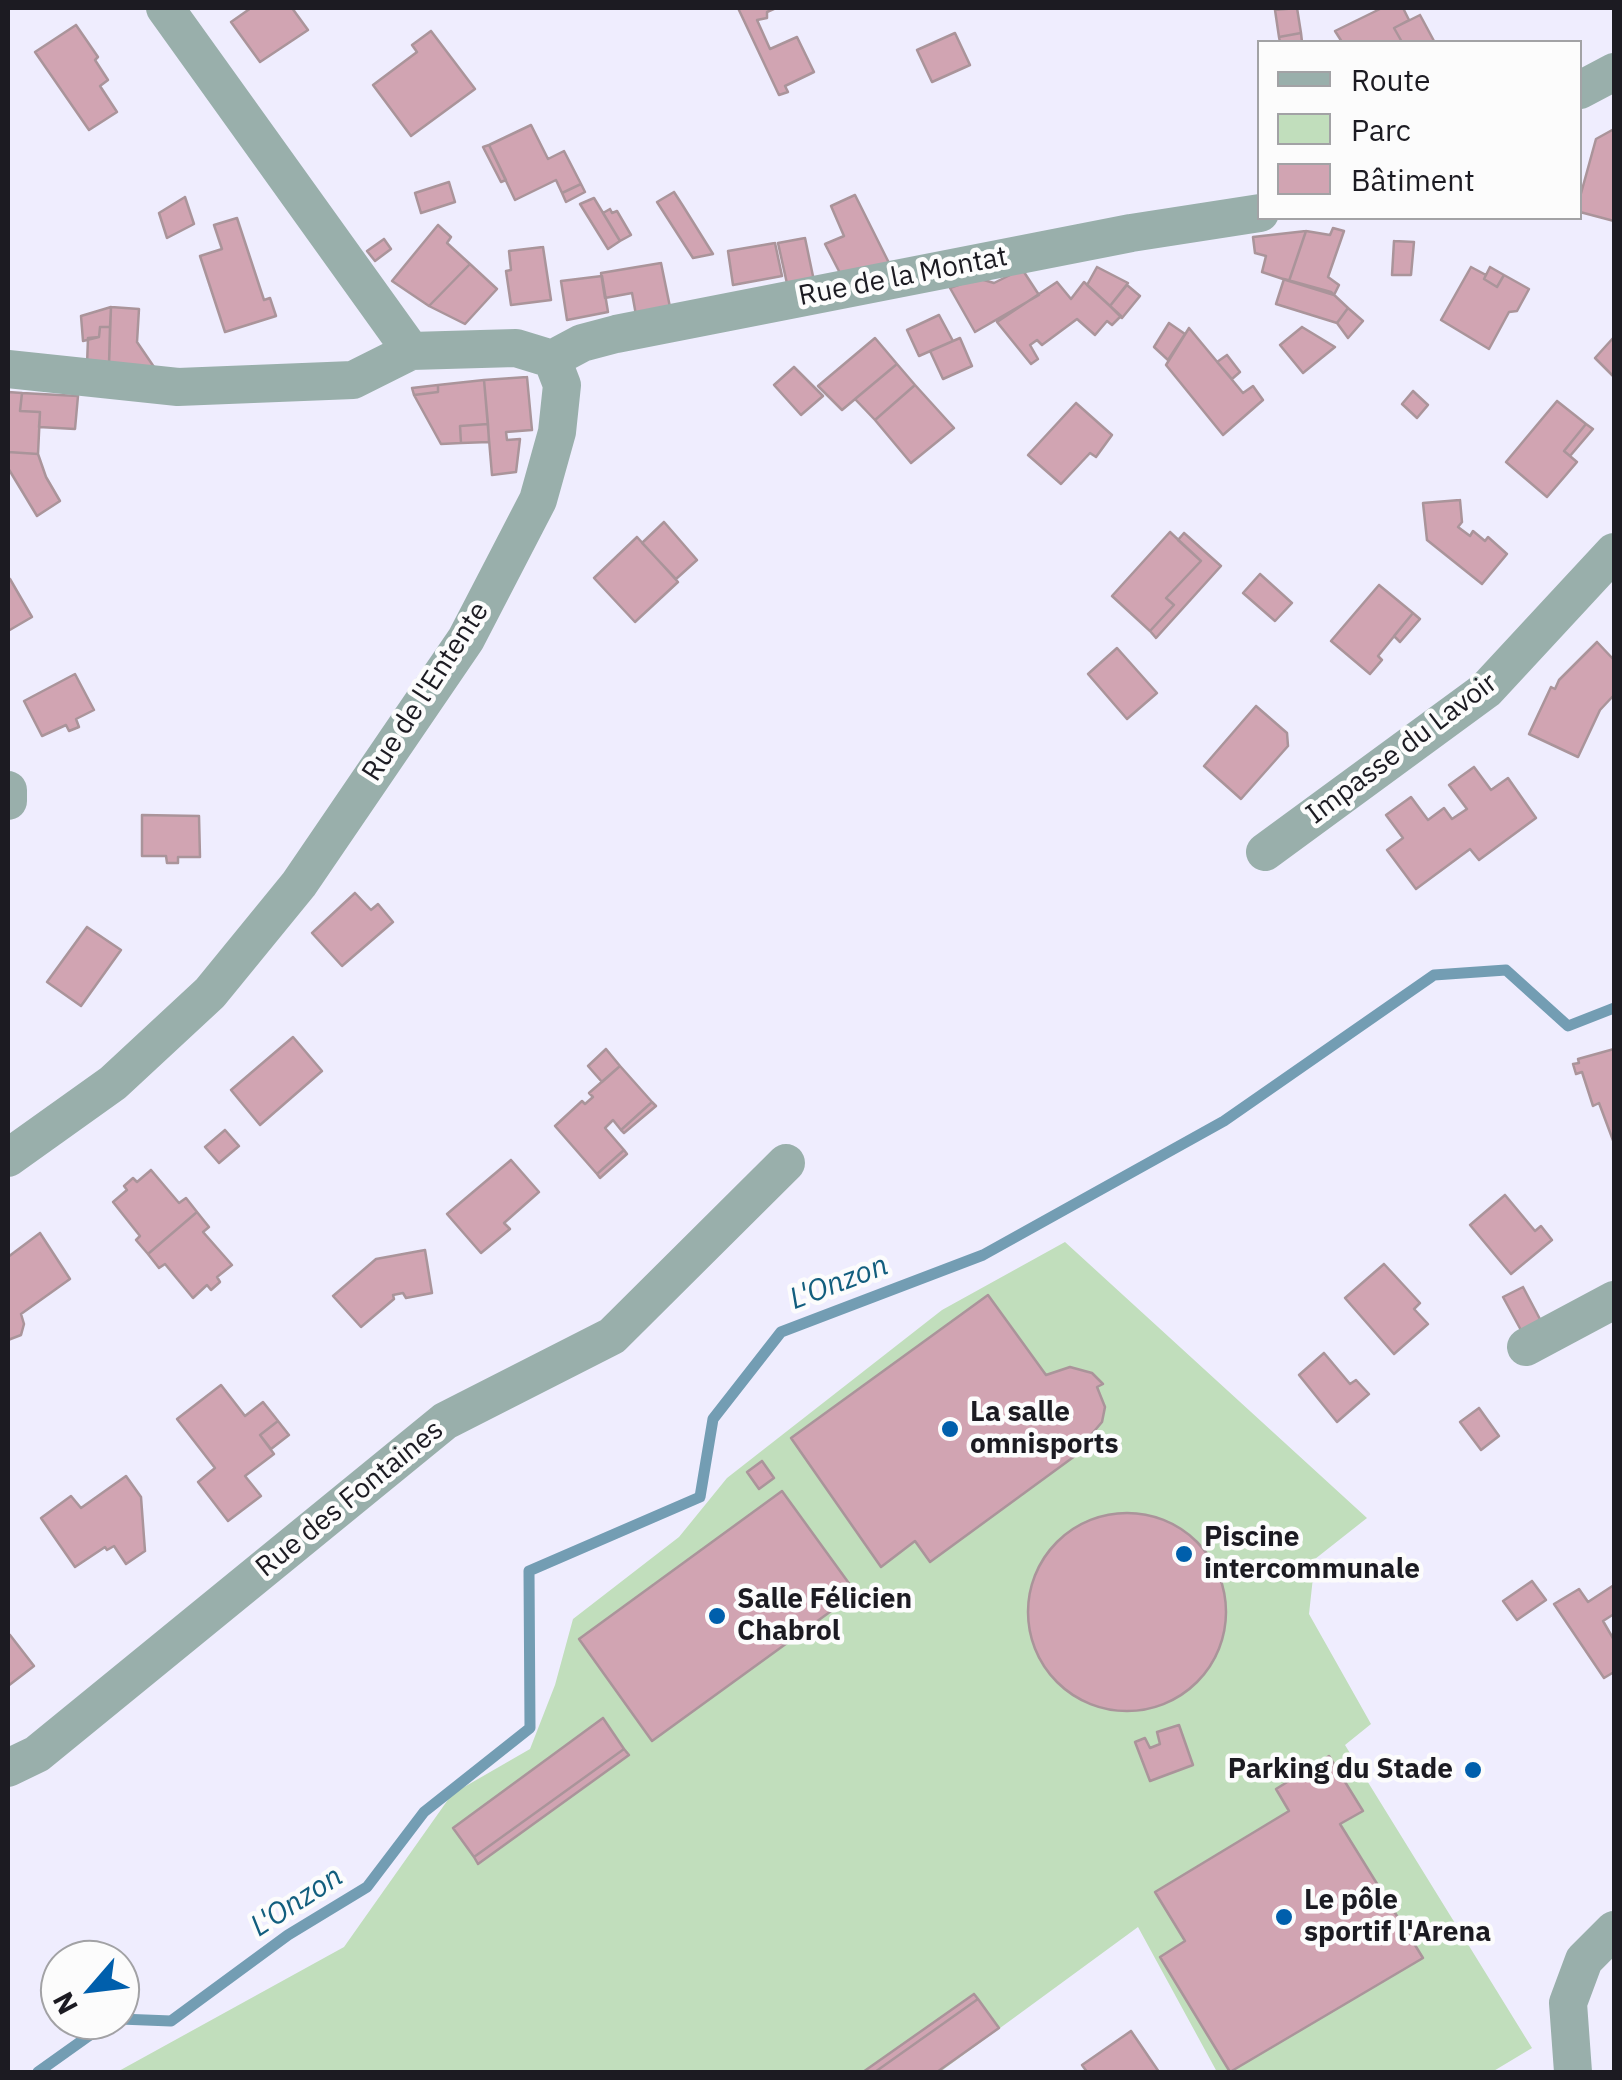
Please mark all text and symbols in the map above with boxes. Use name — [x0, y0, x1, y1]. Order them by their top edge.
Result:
legend — [1257, 40, 1582, 220]
text: Route — [1351, 60, 1430, 99]
text: Parc — [1351, 110, 1411, 149]
text: Bâtiment — [1351, 160, 1475, 199]
street label: Rue de la Montat — [796, 240, 1010, 314]
street label: Rue de l'Entente — [356, 596, 496, 788]
street label: Impasse du Lavoir — [1300, 666, 1504, 832]
water label: L'Onzon — [785, 1248, 893, 1318]
place label: La salle omnisports — [970, 1396, 1119, 1462]
street label: Rue des Fontaines — [250, 1413, 450, 1585]
marker: La salle omnisports — [939, 1418, 961, 1440]
place label: Piscine intercommunale — [1204, 1521, 1420, 1587]
marker: Piscine intercommunale — [1173, 1543, 1195, 1565]
place label: Salle Félicien Chabrol — [737, 1583, 912, 1649]
marker: Salle Félicien Chabrol — [706, 1605, 728, 1627]
place label: Parking du Stade — [1228, 1753, 1453, 1787]
marker: Parking du Stade — [1462, 1759, 1484, 1781]
water label: L'Onzon — [244, 1859, 350, 1945]
place label: Le pôle sportif l'Arena — [1304, 1884, 1491, 1950]
marker: Le pôle sportif l'Arena — [1273, 1906, 1295, 1928]
north arrow — [40, 1940, 140, 2040]
text: N — [44, 1986, 86, 2021]

